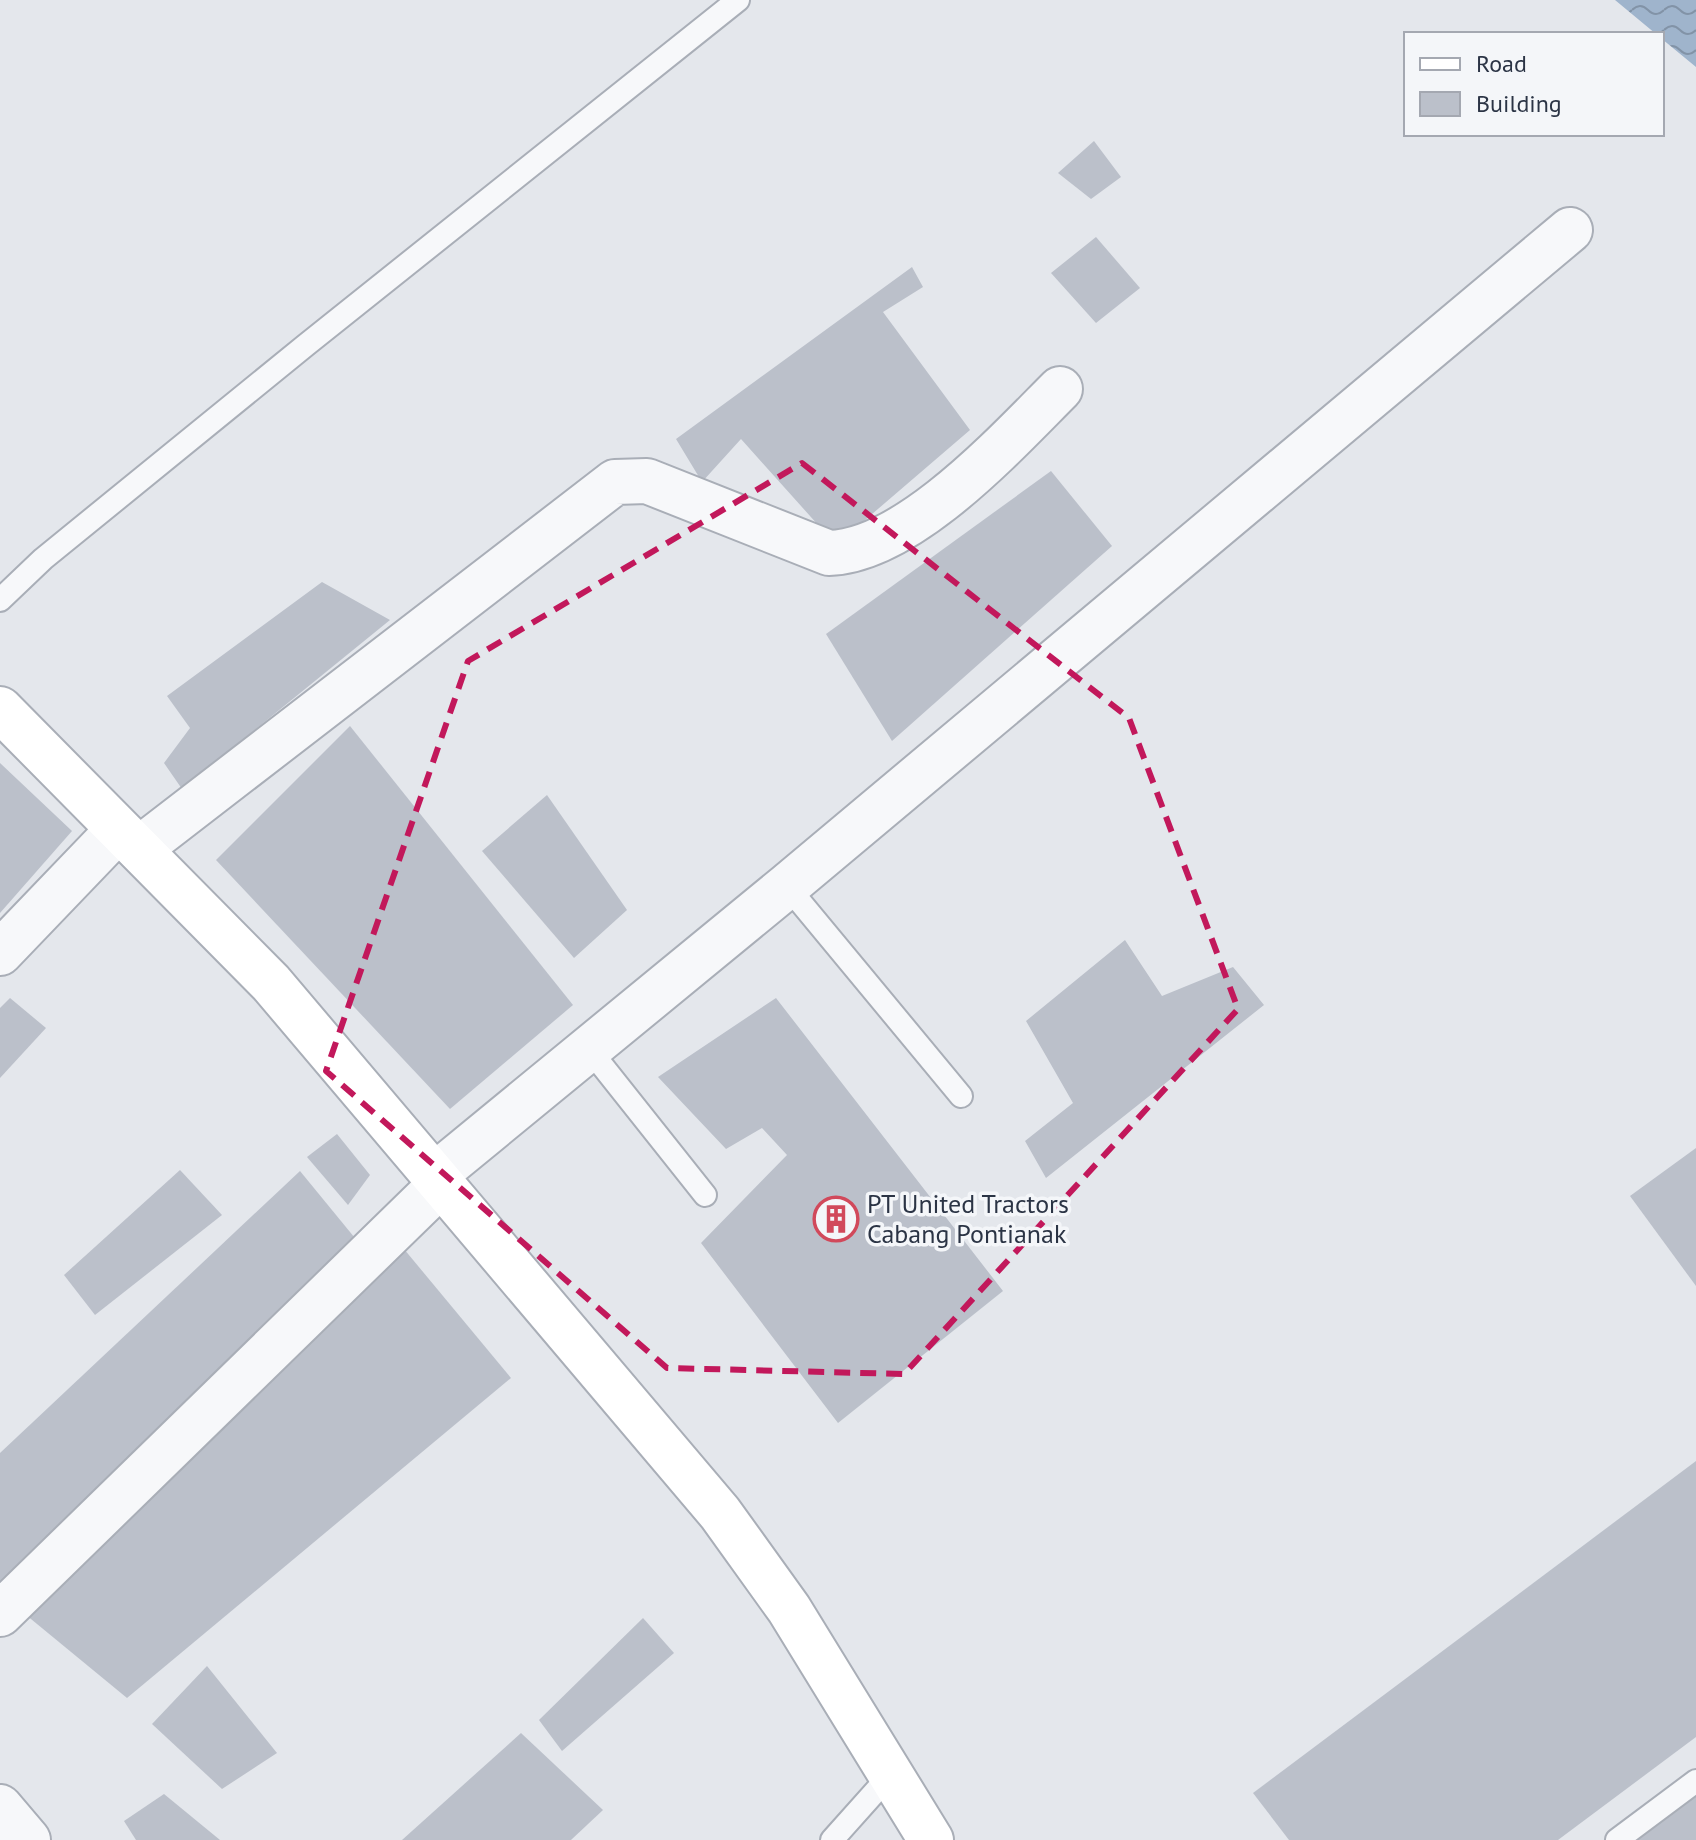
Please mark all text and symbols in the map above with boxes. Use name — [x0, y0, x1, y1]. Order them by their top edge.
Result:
legend — [1404, 32, 1664, 136]
text: Road — [1476, 48, 1527, 79]
text: Building — [1476, 88, 1562, 119]
place label: PT United Tractors Cabang Pontianak — [867, 1187, 1069, 1250]
building icon: PT United Tractors Cabang Pontianak — [812, 1195, 860, 1243]

